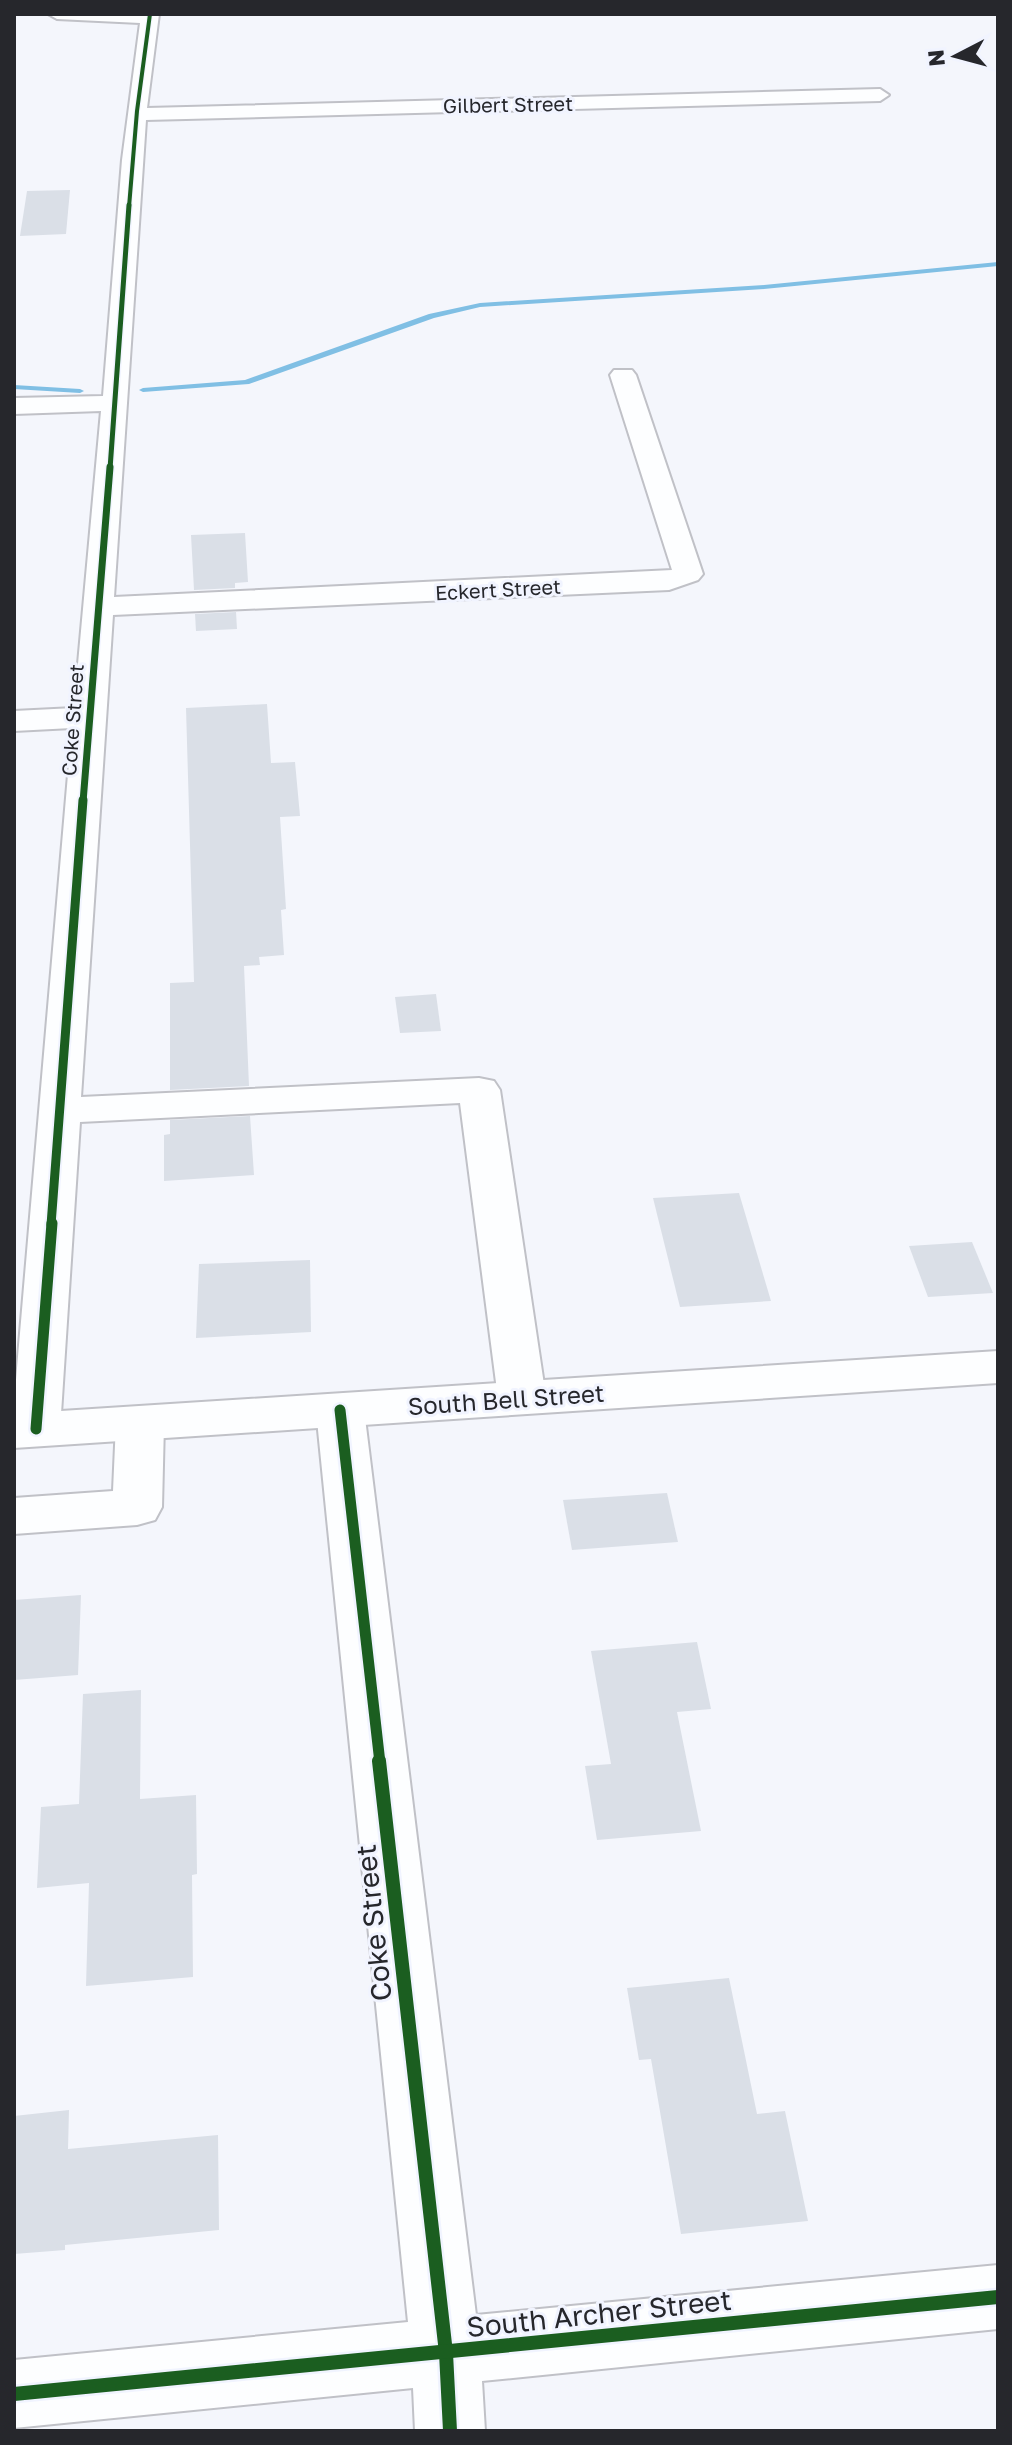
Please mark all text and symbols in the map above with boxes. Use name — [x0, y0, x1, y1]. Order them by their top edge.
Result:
north arrow — [916, 16, 996, 96]
text: N — [921, 48, 950, 68]
street label: Gilbert Street — [443, 91, 573, 117]
street label: Eckert Street — [435, 574, 561, 604]
street label: Coke Street — [56, 663, 88, 777]
street label: South Bell Street — [407, 1378, 605, 1420]
street label: Coke Street — [348, 1843, 398, 2003]
street label: South Archer Street — [465, 2283, 733, 2343]

